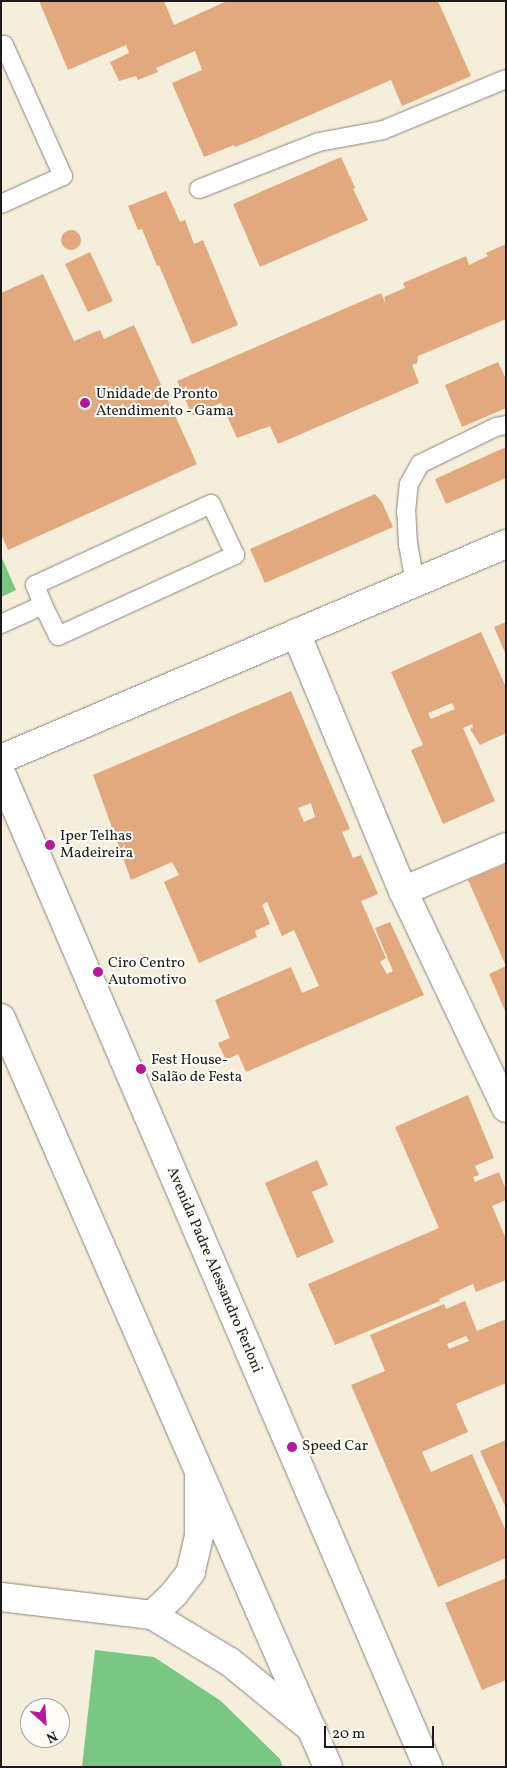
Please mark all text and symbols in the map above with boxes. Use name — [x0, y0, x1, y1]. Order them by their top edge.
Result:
place label: Unidade de Pronto Atendimento - Gama — [96, 385, 234, 420]
marker: Unidade de Pronto Atendimento - Gama — [78, 396, 92, 410]
place label: Iper Telhas Madeireira — [60, 827, 133, 862]
marker: Iper Telhas Madeireira — [44, 839, 56, 851]
place label: Ciro Centro Automotivo — [108, 954, 187, 989]
marker: Ciro Centro Automotivo — [92, 966, 104, 978]
place label: Fest House- Salão de Festa — [151, 1051, 242, 1086]
marker: Fest House- Salão de Festa — [135, 1063, 147, 1075]
street label: Avenida Padre Alessandro Ferloni — [162, 1164, 266, 1376]
place label: Speed Car — [302, 1438, 368, 1456]
marker: Speed Car — [286, 1441, 298, 1453]
north arrow — [20, 1698, 70, 1748]
scale bar — [327, 1716, 437, 1748]
text: 20 m — [332, 1724, 365, 1745]
text: N — [43, 1725, 60, 1747]

